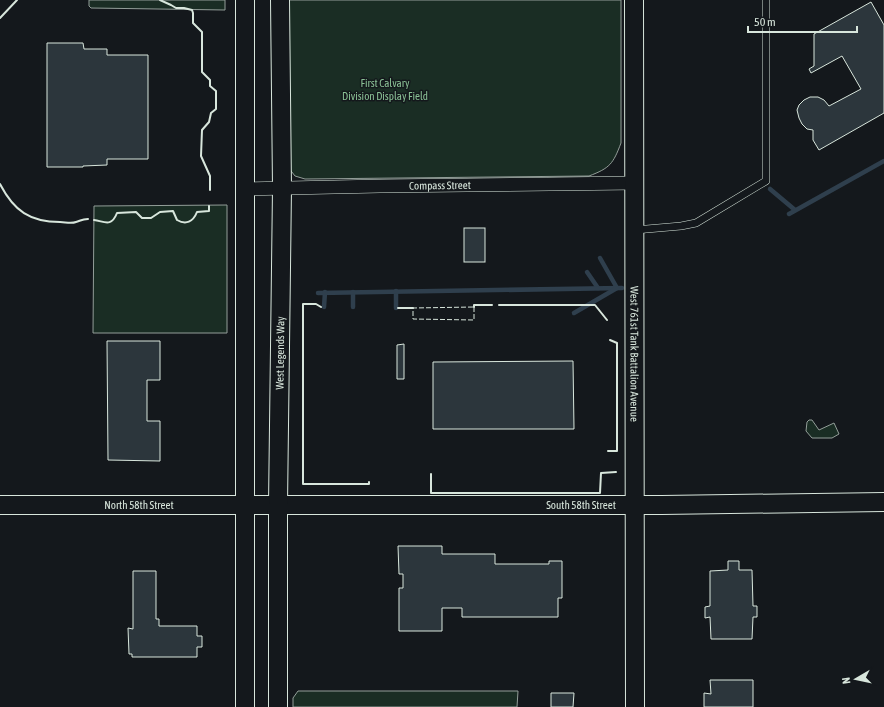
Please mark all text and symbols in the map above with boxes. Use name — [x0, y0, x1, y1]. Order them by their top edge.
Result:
scale bar — [748, 8, 857, 34]
text: 50 m — [754, 15, 776, 29]
park label: First Calvary Division Display Field — [342, 77, 428, 102]
street label: Compass Street — [409, 179, 471, 192]
street label: West 761st Tank Battalion Avenue — [628, 286, 641, 422]
street label: West Legends Way — [273, 316, 286, 390]
street label: North 58th Street — [104, 499, 174, 511]
street label: South 58th Street — [546, 499, 616, 511]
north arrow — [836, 659, 876, 699]
text: N — [840, 676, 853, 685]

